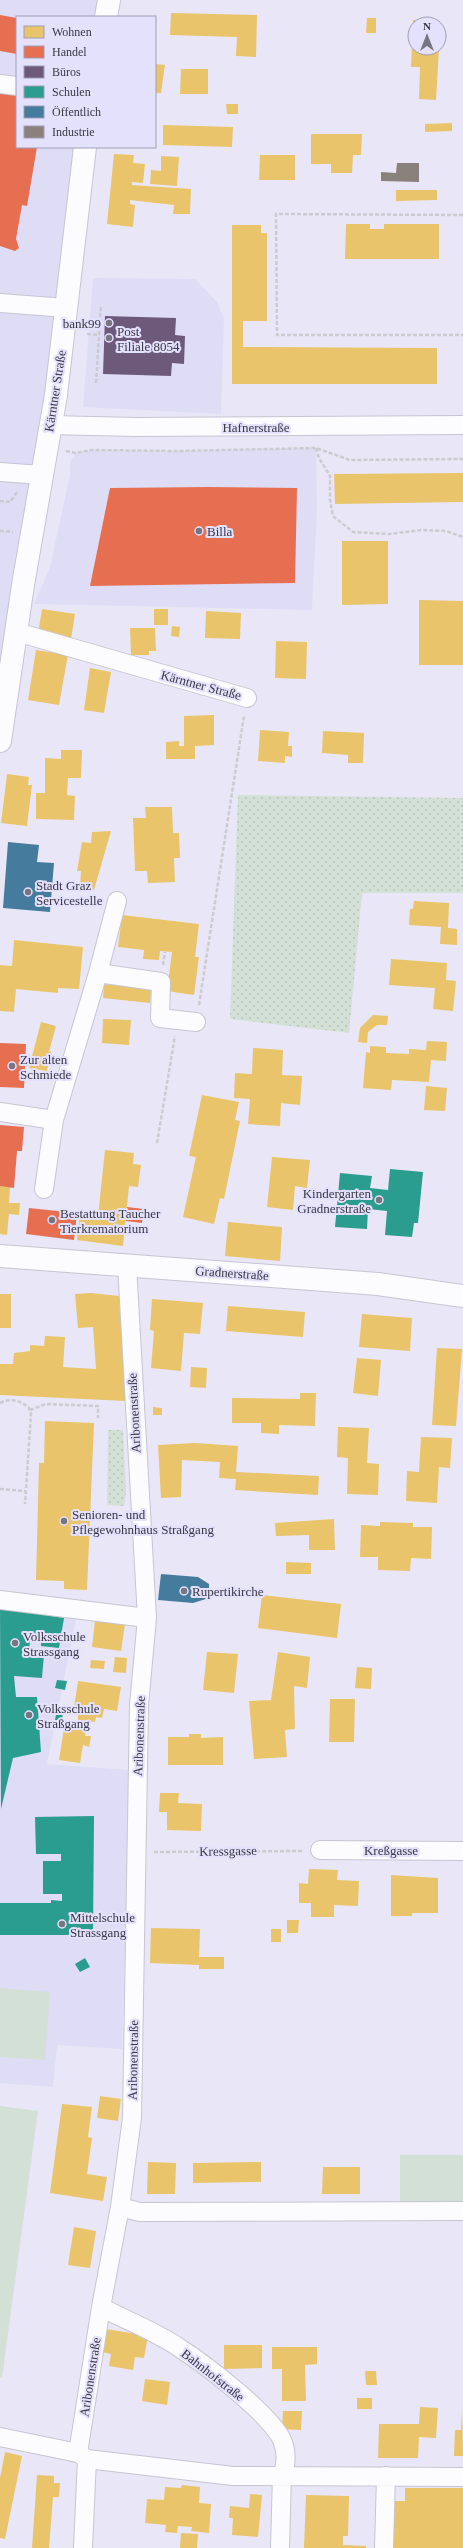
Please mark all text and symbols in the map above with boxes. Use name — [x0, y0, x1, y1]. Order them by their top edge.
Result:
legend — [16, 16, 156, 148]
north arrow — [407, 16, 447, 56]
text: N — [423, 20, 431, 32]
text: Wohnen — [52, 25, 92, 39]
text: Handel — [52, 45, 87, 59]
text: Büros — [52, 65, 81, 79]
text: Schulen — [52, 85, 91, 99]
text: Öffentlich — [52, 105, 101, 119]
text: Industrie — [52, 125, 95, 139]
place label: bank99 — [63, 316, 101, 331]
marker: bank99 — [104, 318, 114, 328]
place label: Post Filiale 8054 — [117, 324, 180, 354]
marker: Post Filiale 8054 — [104, 333, 114, 343]
street label: Kärntner Straße — [41, 349, 69, 433]
street label: Hafnerstraße — [222, 420, 290, 435]
place label: Billa — [207, 524, 233, 539]
marker: Billa — [194, 526, 204, 536]
street label: Kärntner Straße — [159, 667, 243, 703]
place label: Stadt Graz Servicestelle — [36, 878, 103, 908]
marker: Stadt Graz Servicestelle — [23, 887, 33, 897]
place label: Zur alten Schmiede — [20, 1052, 71, 1082]
marker: Zur alten Schmiede — [7, 1061, 17, 1071]
place label: Kindergarten Gradnerstraße — [297, 1186, 371, 1216]
marker: Kindergarten Gradnerstraße — [374, 1195, 384, 1205]
place label: Bestattung Taucher Tierkrematorium — [60, 1206, 161, 1236]
marker: Bestattung Taucher Tierkrematorium — [47, 1215, 57, 1225]
street label: Gradnerstraße — [195, 1263, 269, 1283]
street label: Aribonenstraße — [124, 1372, 144, 1453]
place label: Senioren- und Pflegewohnhaus Straßgang — [72, 1507, 214, 1537]
marker: Senioren- und Pflegewohnhaus Straßgang — [59, 1516, 69, 1526]
place label: Rupertikirche — [192, 1584, 264, 1599]
marker: Rupertikirche — [179, 1586, 189, 1596]
place label: Volksschule Strassgang — [23, 1629, 86, 1659]
marker: Volksschule Strassgang — [10, 1638, 20, 1648]
street label: Aribonenstraße — [130, 1695, 148, 1776]
place label: Volksschule Straßgang — [37, 1701, 100, 1731]
marker: Volksschule Straßgang — [24, 1710, 34, 1720]
street label: Kressgasse — [199, 1843, 257, 1859]
street label: Kreßgasse — [364, 1843, 418, 1858]
place label: Mittelschule Strassgang — [70, 1910, 135, 1940]
marker: Mittelschule Strassgang — [57, 1919, 67, 1929]
street label: Aribonenstraße — [125, 2020, 141, 2100]
street label: Aribonenstraße — [76, 2336, 104, 2418]
street label: Bahnhofstraße — [179, 2346, 248, 2404]

